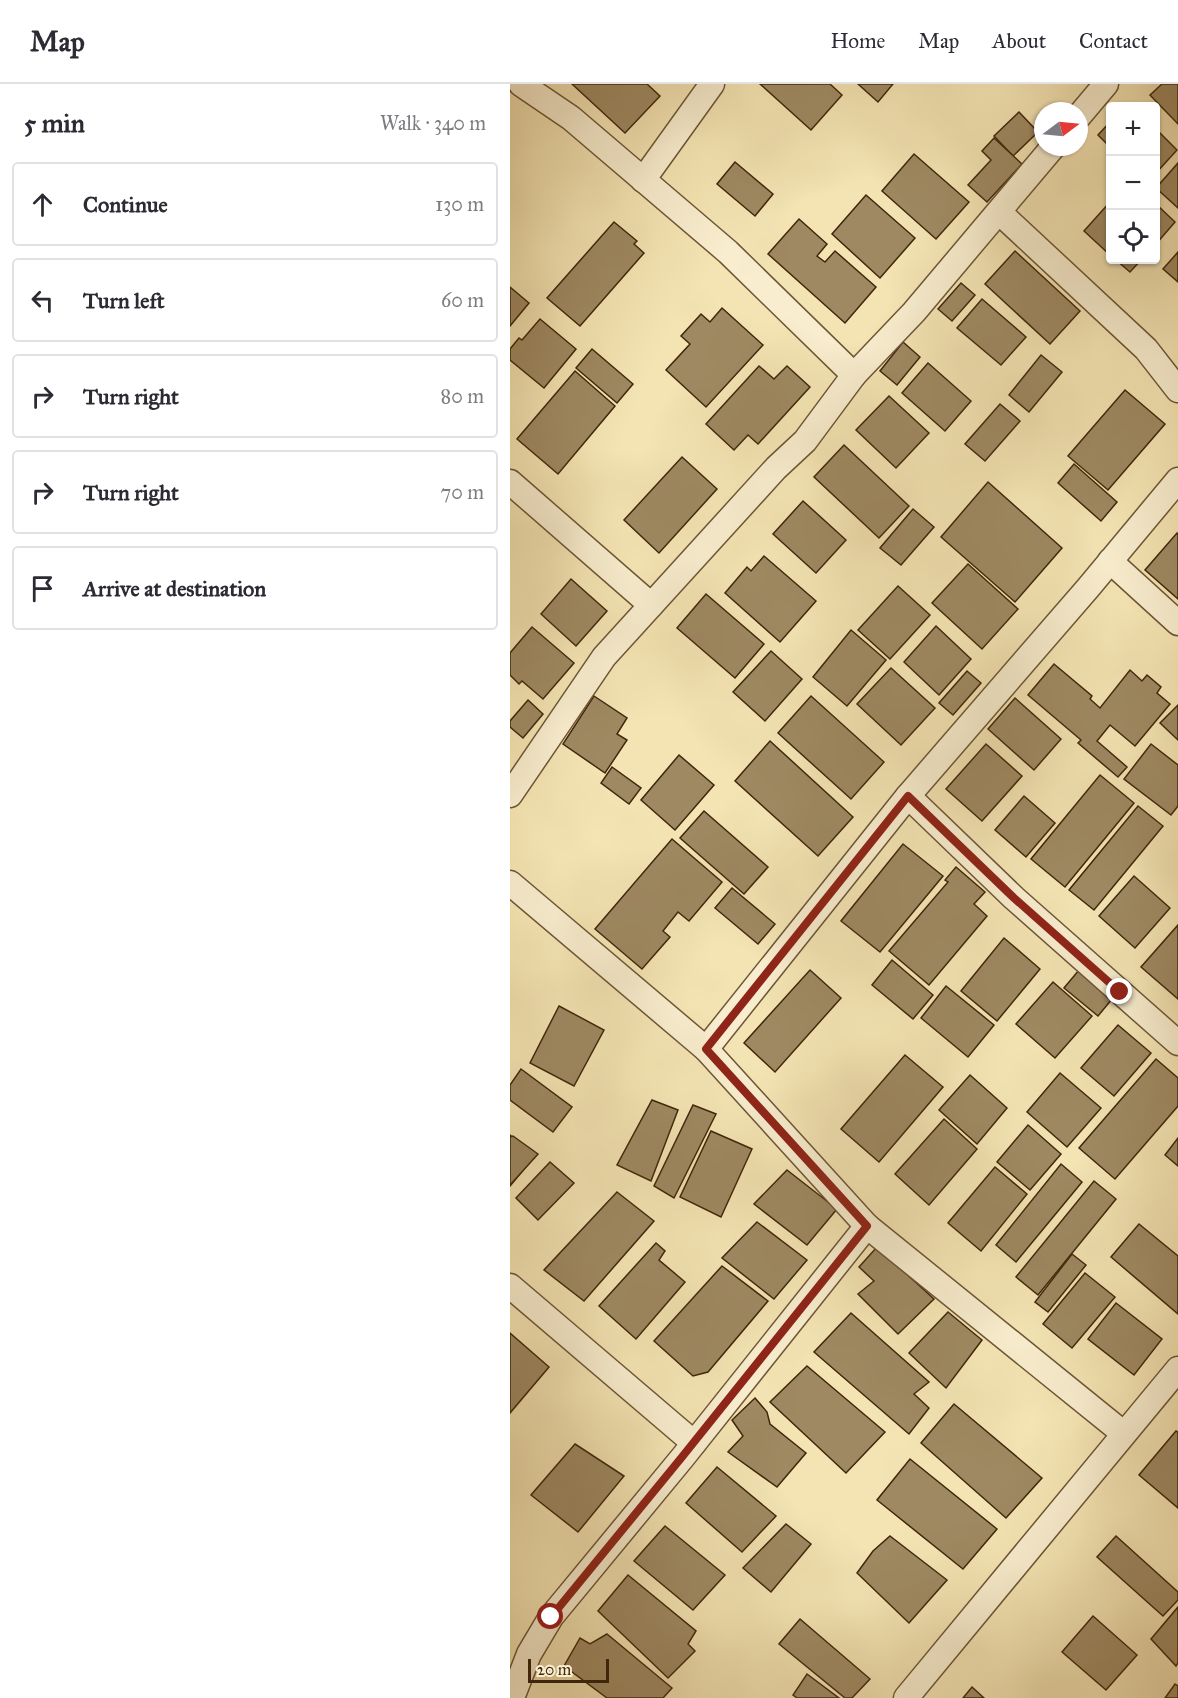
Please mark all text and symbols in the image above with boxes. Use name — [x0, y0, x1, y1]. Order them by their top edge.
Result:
text: Map — [30, 24, 85, 59]
text: Home — [830, 28, 885, 54]
text: Map — [918, 28, 959, 54]
text: About — [992, 28, 1046, 54]
text: Contact — [1079, 28, 1148, 54]
north arrow — [1034, 102, 1088, 156]
map controls — [1106, 102, 1160, 264]
button: + — [1106, 102, 1160, 156]
text: 5 min — [24, 107, 85, 139]
text: Walk · 340 m — [380, 111, 486, 135]
button: − — [1106, 156, 1160, 210]
icon: ahead — [26, 188, 59, 221]
text: Continue — [83, 191, 168, 218]
text: 130 m — [435, 192, 484, 216]
button: locate — [1106, 210, 1160, 264]
icon: left — [26, 284, 59, 317]
text: Turn left — [83, 287, 165, 314]
text: 60 m — [441, 288, 484, 312]
icon: right — [26, 380, 59, 413]
text: Turn right — [83, 383, 179, 410]
text: 80 m — [441, 384, 484, 408]
icon: right — [26, 476, 59, 509]
text: Turn right — [83, 479, 179, 506]
text: 70 m — [441, 480, 484, 504]
icon: arrive — [26, 572, 59, 605]
text: Arrive at destination — [83, 575, 266, 602]
route end — [1106, 978, 1132, 1004]
route start — [537, 1603, 563, 1629]
scale bar — [528, 1656, 609, 1684]
text: 20 m — [537, 1660, 571, 1679]

